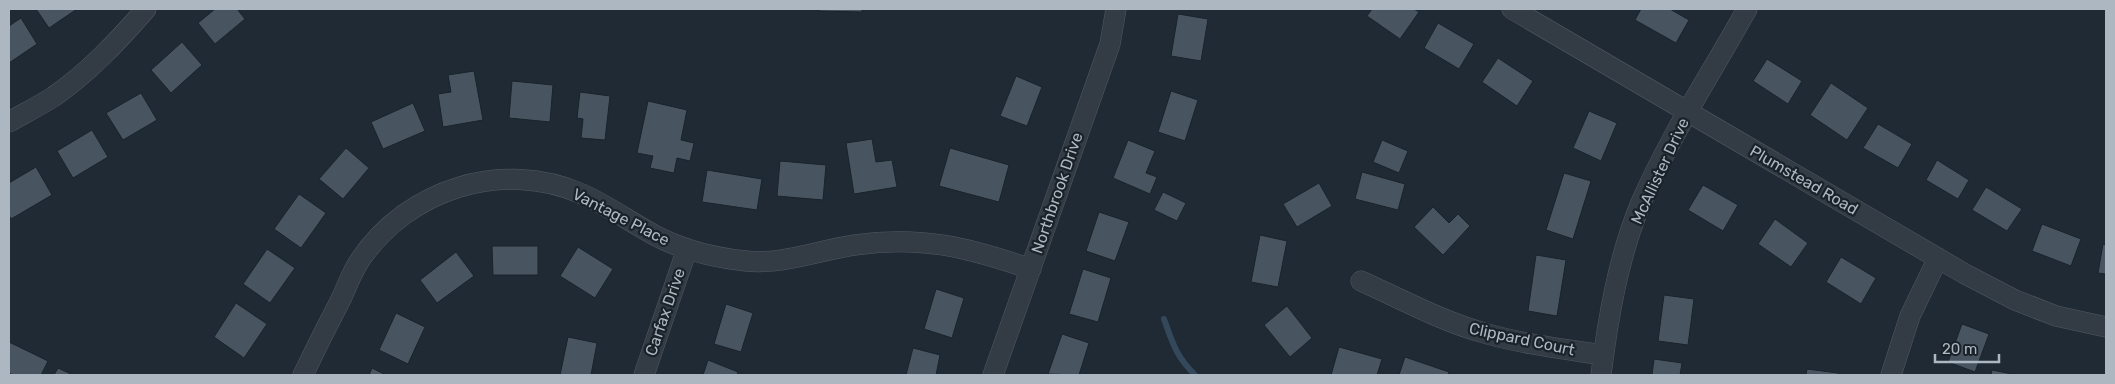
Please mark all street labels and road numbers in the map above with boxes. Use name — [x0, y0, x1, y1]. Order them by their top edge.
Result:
street label: McAllister Drive — [1627, 115, 1693, 227]
street label: Northbrook Drive — [1027, 130, 1087, 256]
street label: Plumstead Road — [1747, 141, 1861, 219]
street label: Vantage Place — [569, 184, 673, 250]
street label: Carfax Drive — [641, 266, 689, 358]
street label: Clippard Court — [1467, 319, 1577, 359]

